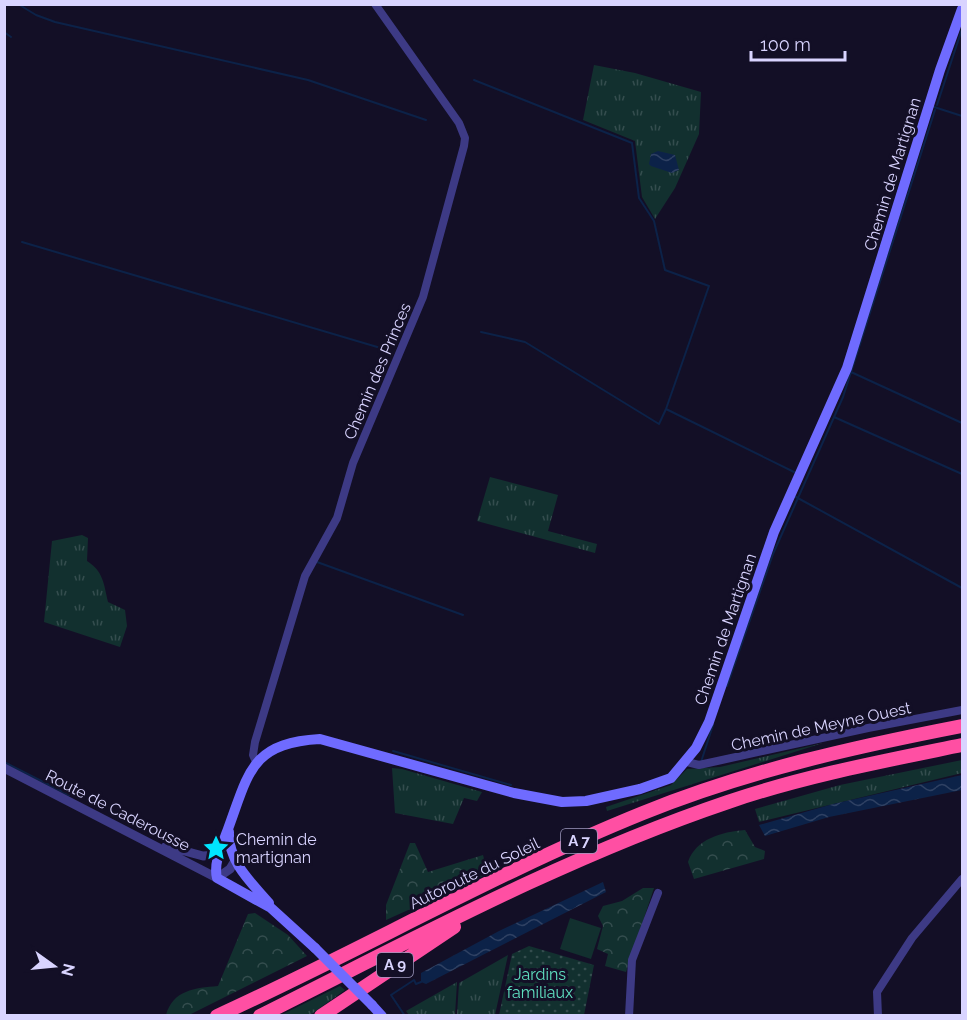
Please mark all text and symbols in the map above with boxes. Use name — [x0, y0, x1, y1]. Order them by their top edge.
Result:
scale bar — [751, 24, 846, 62]
text: 100 m — [760, 34, 811, 55]
street label: Chemin de Martignan — [860, 95, 925, 253]
street label: Chemin des Princes — [340, 300, 415, 442]
street label: Chemin de Martignan — [691, 551, 760, 707]
street label: Chemin de Meyne Ouest — [730, 698, 913, 755]
street label: Route de Caderousse — [42, 766, 193, 855]
road number: A 7 — [561, 829, 597, 853]
place label: Chemin de martignan — [236, 830, 317, 867]
place icon: Chemin de martignan — [201, 833, 231, 863]
street label: Autoroute du Soleil — [406, 833, 543, 913]
north arrow — [24, 936, 84, 996]
road number: A 9 — [377, 953, 413, 977]
text: N — [57, 961, 79, 978]
park label: Jardins familiaux — [507, 965, 573, 1002]

